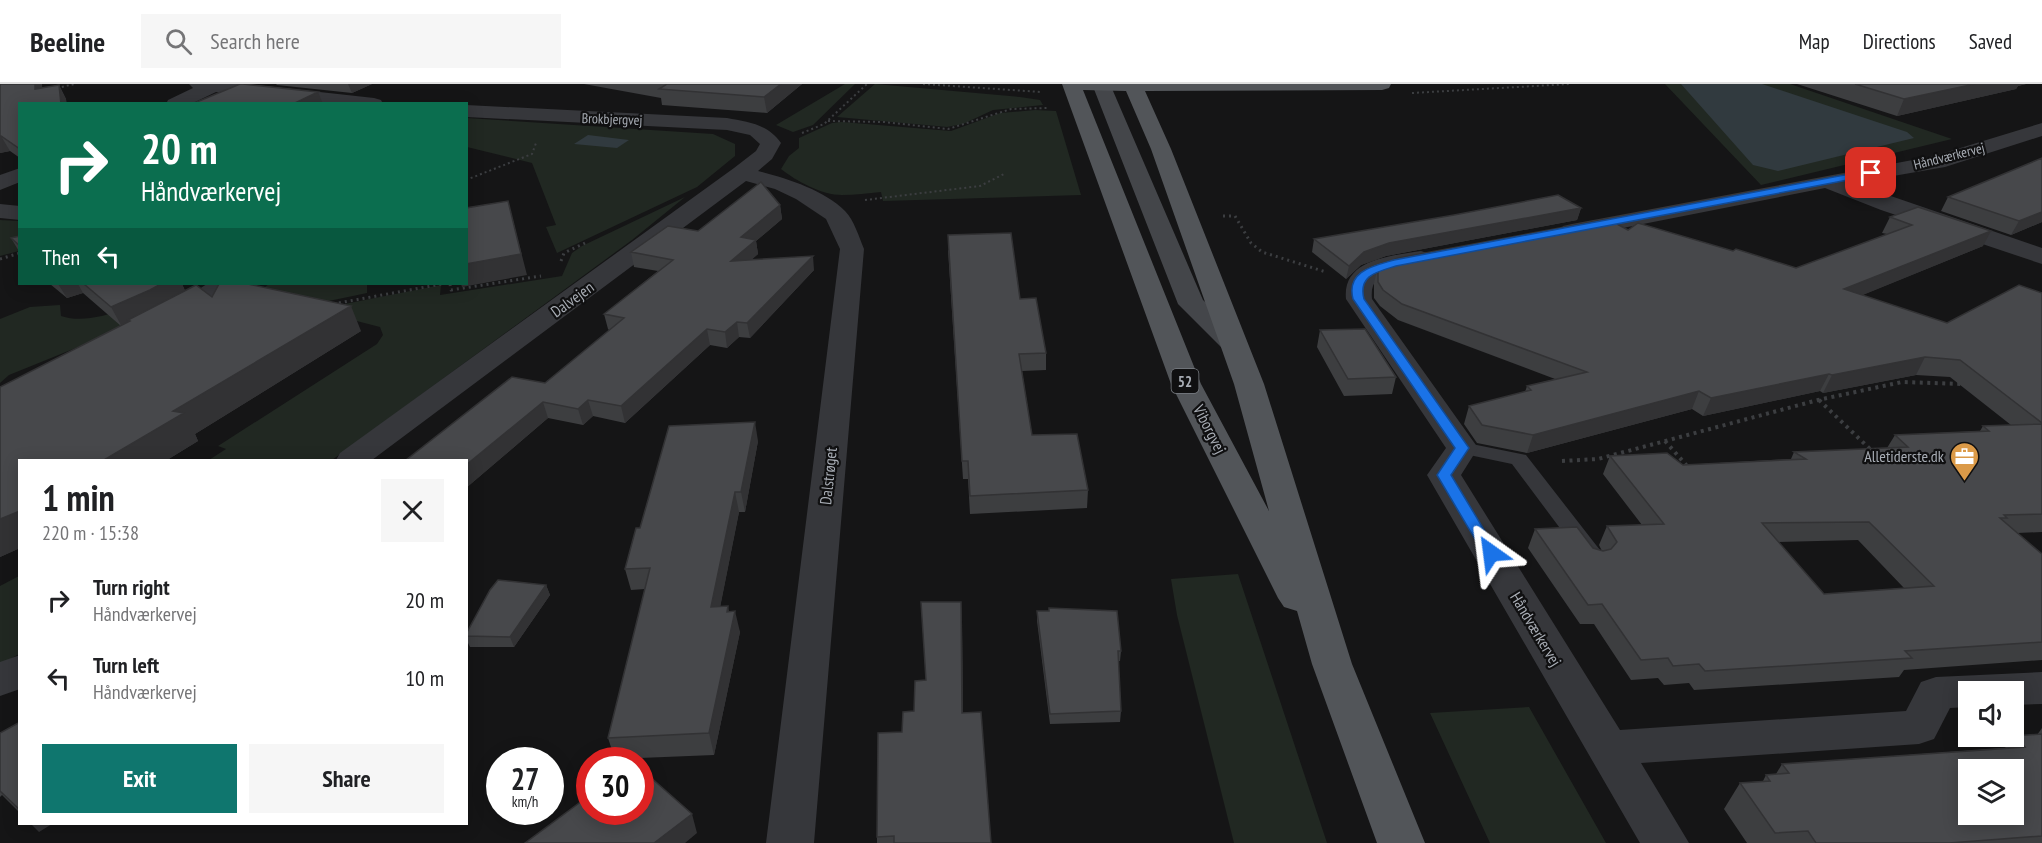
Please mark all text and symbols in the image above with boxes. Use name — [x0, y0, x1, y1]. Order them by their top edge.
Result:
search box — [141, 14, 561, 68]
text: Beeline — [30, 23, 105, 60]
icon: search — [162, 25, 195, 58]
text: Search here — [210, 27, 300, 55]
text: Map — [1799, 28, 1830, 55]
text: Directions — [1863, 28, 1936, 55]
text: Saved — [1969, 28, 2012, 55]
street label: Brokbjergvej — [581, 109, 643, 129]
text: 20 m — [141, 121, 218, 176]
icon: right — [42, 126, 120, 204]
street label: Håndværkervej — [1912, 138, 1986, 174]
pin — [1845, 147, 1896, 198]
icon: arrive — [1854, 156, 1887, 189]
text: Håndværkervej — [141, 174, 281, 208]
icon: left — [92, 240, 125, 273]
text: Then — [42, 243, 80, 271]
street label: Dalvejen — [547, 277, 597, 321]
road number: 52 — [1172, 369, 1198, 393]
street label: Viborgvej — [1189, 400, 1231, 457]
office icon: Alletiderste.dk — [1949, 440, 1981, 482]
street label: Dalstrøget — [815, 446, 841, 506]
place label: Alletiderste.dk — [1864, 446, 1945, 466]
text: 1 min — [42, 474, 115, 521]
button: close — [381, 479, 444, 542]
text: 220 m · 15:38 — [42, 520, 139, 546]
position arrow — [1459, 521, 1523, 585]
text: Turn right — [93, 573, 170, 601]
icon: right — [42, 584, 75, 617]
text: 20 m — [405, 586, 444, 614]
street label: Håndværkervej — [1506, 588, 1566, 670]
text: Håndværkervej — [93, 601, 197, 627]
text: Turn left — [93, 651, 159, 679]
icon: left — [42, 662, 75, 695]
text: 10 m — [405, 664, 444, 692]
text: Håndværkervej — [93, 679, 197, 705]
map controls — [1958, 681, 2024, 825]
button: sound — [1958, 681, 2024, 747]
button: Exit — [42, 744, 237, 813]
button: Share — [249, 744, 444, 813]
speed limit sign: 30 — [576, 747, 654, 825]
text: 27 — [511, 759, 539, 798]
button: layers — [1958, 759, 2024, 825]
text: km/h — [512, 792, 538, 811]

